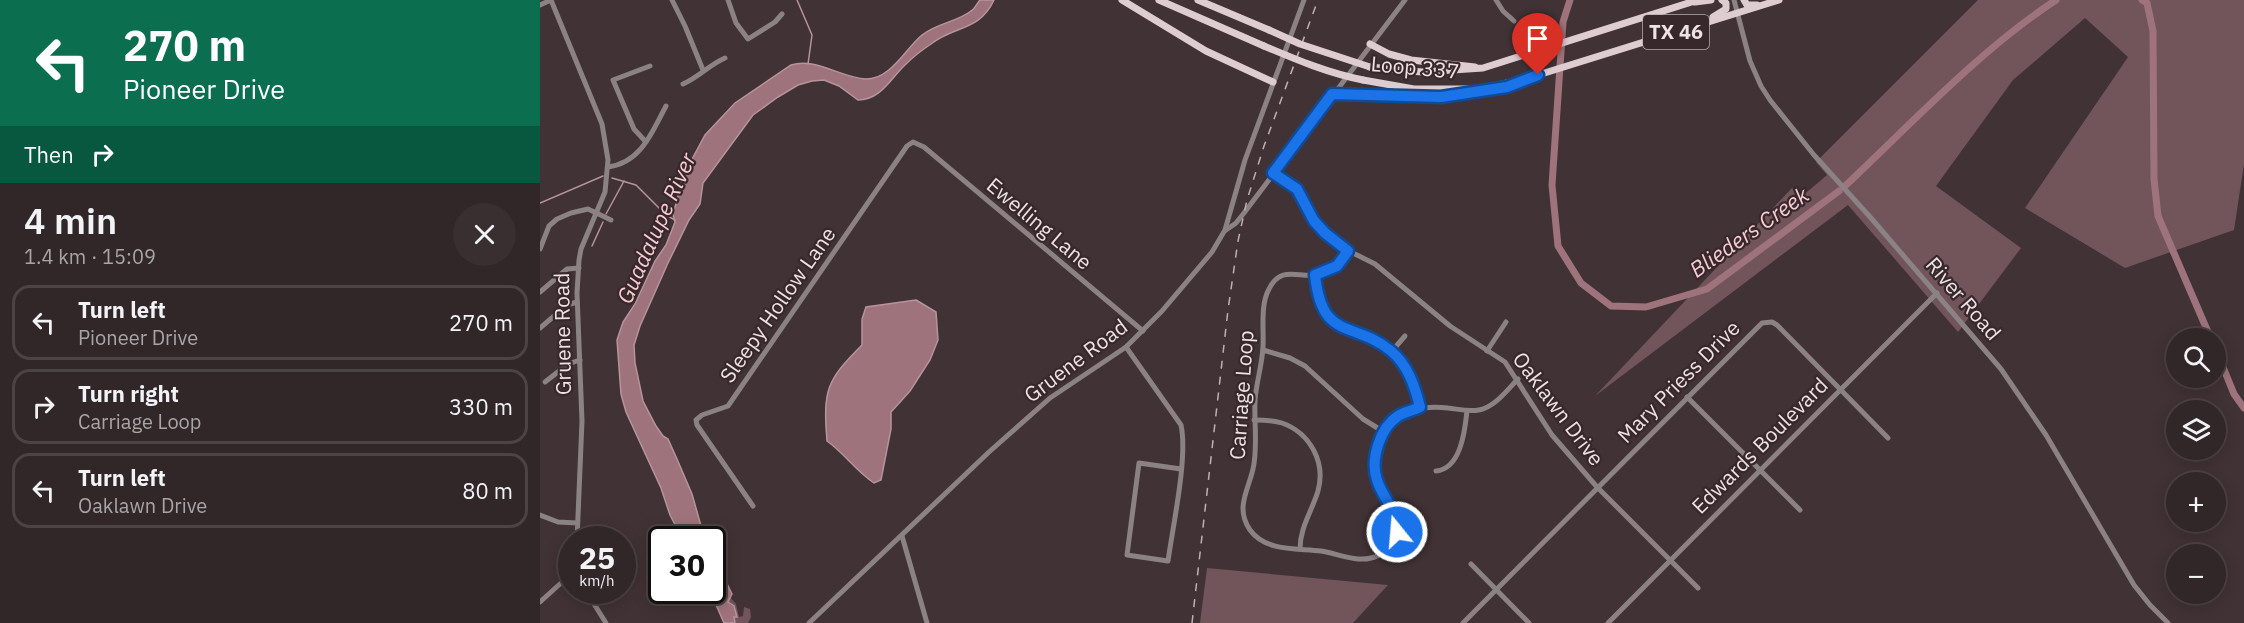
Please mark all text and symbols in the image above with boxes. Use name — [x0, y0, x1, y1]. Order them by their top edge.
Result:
pin — [1512, 13, 1563, 75]
road number: TX 46 — [1643, 15, 1709, 49]
text: 270 m — [123, 18, 246, 73]
icon: arrive — [1521, 22, 1554, 55]
icon: left — [24, 24, 102, 102]
street label: Loop 337 — [1370, 49, 1461, 85]
text: Pioneer Drive — [123, 71, 285, 106]
icon: right — [86, 138, 119, 171]
text: Then — [24, 140, 74, 169]
water label: Guadalupe River — [609, 147, 702, 308]
street label: Ewelling Lane — [981, 171, 1098, 276]
water label: Blieders Creek — [1683, 179, 1815, 283]
text: 4 min — [24, 197, 117, 244]
button: close — [453, 203, 516, 266]
street label: Sleepy Hollow Lane — [713, 221, 842, 388]
text: 1.4 km · 15:09 — [24, 243, 156, 270]
street label: River Road — [1920, 251, 2008, 346]
street label: Gruene Road — [547, 273, 577, 395]
text: Turn left — [78, 295, 166, 324]
icon: left — [27, 306, 60, 339]
text: 270 m — [449, 308, 513, 337]
street label: Gruene Road — [1018, 312, 1133, 408]
street label: Mary Priess Drive — [1611, 314, 1746, 449]
text: Pioneer Drive — [78, 324, 198, 351]
map controls — [2166, 328, 2226, 604]
button: search — [2166, 328, 2226, 388]
street label: Carriage Loop — [1223, 329, 1259, 461]
street label: Oaklawn Drive — [1507, 346, 1611, 471]
street label: Edwards Boulevard — [1685, 371, 1834, 520]
text: Turn right — [78, 379, 179, 408]
icon: right — [27, 390, 60, 423]
text: 330 m — [449, 392, 513, 421]
button: layers — [2166, 400, 2226, 460]
text: Carriage Loop — [78, 408, 201, 435]
text: Turn left — [78, 463, 166, 492]
button: + — [2166, 472, 2226, 532]
icon: left — [27, 474, 60, 507]
text: 80 m — [462, 476, 513, 505]
text: Oaklawn Drive — [78, 492, 207, 519]
position arrow — [1365, 500, 1429, 564]
speed limit sign: 30 — [648, 526, 726, 604]
text: 25 — [579, 538, 615, 577]
button: − — [2166, 544, 2226, 604]
text: km/h — [579, 571, 615, 590]

